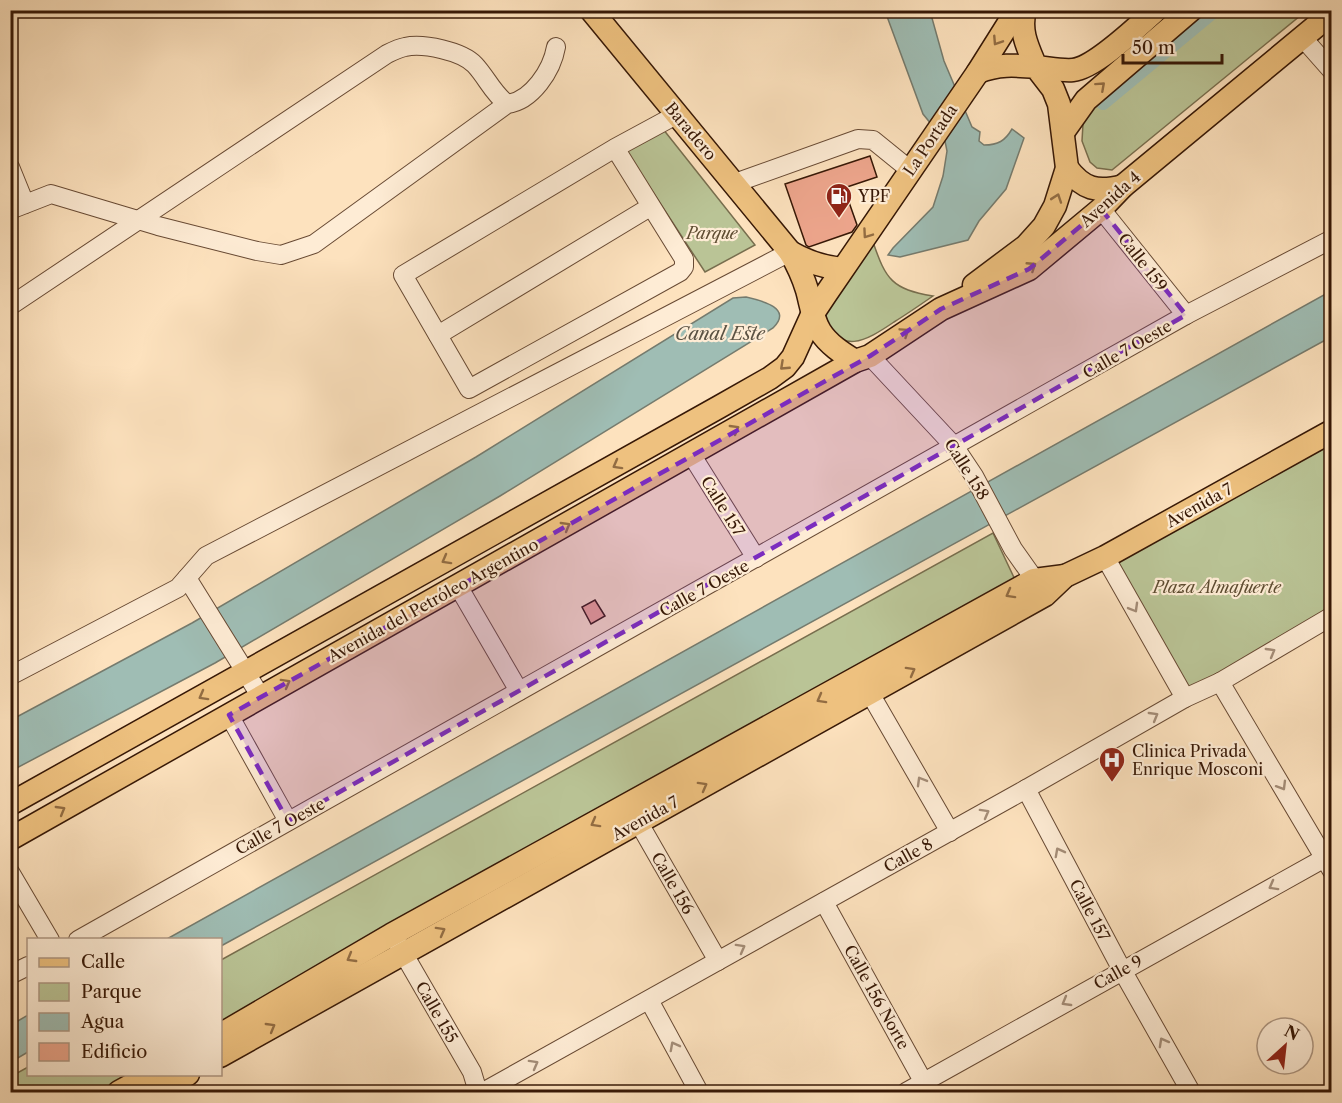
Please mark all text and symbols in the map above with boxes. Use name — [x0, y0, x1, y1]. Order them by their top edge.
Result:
scale bar — [1123, 27, 1222, 65]
one-way arrow — [993, 34, 1004, 45]
text: 50 m — [1132, 37, 1175, 59]
one-way arrow — [1094, 82, 1105, 93]
street label: Baradero — [661, 98, 721, 164]
street label: La Portada — [899, 100, 962, 180]
street label: Avenida 4 — [1075, 167, 1144, 232]
fuel station icon: YPF — [824, 181, 854, 219]
place label: YPF — [857, 186, 890, 206]
one-way arrow — [1050, 193, 1062, 204]
park label: Parque — [685, 223, 739, 243]
one-way arrow — [863, 228, 874, 239]
street label: Calle 159 — [1114, 229, 1172, 295]
one-way arrow — [1026, 261, 1036, 273]
street label: Calle 7 Oeste — [1079, 315, 1175, 383]
water label: Canal Este — [675, 323, 766, 345]
one-way arrow — [899, 328, 910, 339]
one-way arrow — [781, 359, 791, 370]
one-way arrow — [729, 425, 739, 436]
street label: Calle 158 — [940, 435, 994, 503]
one-way arrow — [612, 458, 623, 469]
street label: Calle 157 — [697, 472, 749, 540]
street label: Avenida 7 — [1161, 478, 1236, 532]
one-way arrow — [559, 522, 570, 533]
street label: Avenida del Petróleo Argentino — [323, 534, 542, 667]
one-way arrow — [442, 552, 452, 564]
street label: Calle 7 Oeste — [656, 555, 752, 621]
park label: Plaza Almafuerte — [1151, 577, 1282, 597]
one-way arrow — [1006, 587, 1016, 598]
one-way arrow — [1126, 602, 1138, 612]
one-way arrow — [1265, 648, 1275, 659]
one-way arrow — [905, 667, 915, 678]
one-way arrow — [280, 679, 290, 690]
one-way arrow — [199, 688, 209, 700]
one-way arrow — [817, 692, 828, 703]
one-way arrow — [1148, 711, 1158, 723]
place label: Clinica Privada Enrique Mosconi — [1132, 741, 1263, 779]
hospital icon: Clinica Privada Enrique Mosconi — [1097, 745, 1127, 783]
one-way arrow — [917, 777, 928, 787]
one-way arrow — [1275, 780, 1286, 790]
one-way arrow — [697, 782, 708, 793]
street label: Avenida 7 — [607, 791, 682, 845]
street label: Calle 7 Oeste — [232, 793, 328, 859]
one-way arrow — [55, 806, 65, 818]
one-way arrow — [979, 808, 989, 820]
one-way arrow — [591, 816, 601, 827]
street label: Calle 8 — [880, 833, 936, 877]
street label: Calle 156 — [647, 848, 699, 918]
one-way arrow — [1055, 848, 1066, 858]
street label: Calle 157 — [1065, 876, 1115, 944]
one-way arrow — [1269, 879, 1279, 890]
one-way arrow — [435, 927, 445, 938]
legend — [27, 938, 222, 1076]
street label: Calle 156 Norte — [840, 941, 914, 1053]
one-way arrow — [735, 944, 745, 955]
street label: Calle 9 — [1090, 950, 1146, 994]
text: Calle — [81, 951, 125, 973]
one-way arrow — [347, 951, 357, 962]
street label: Calle 155 — [411, 978, 463, 1046]
text: Parque — [81, 981, 142, 1003]
one-way arrow — [1062, 995, 1072, 1006]
text: Agua — [80, 1011, 125, 1033]
north arrow — [1255, 1016, 1315, 1076]
text: N — [1281, 1021, 1303, 1045]
one-way arrow — [265, 1023, 276, 1034]
one-way arrow — [1158, 1037, 1170, 1048]
text: Edificio — [81, 1041, 147, 1063]
one-way arrow — [670, 1042, 681, 1052]
one-way arrow — [528, 1060, 538, 1071]

